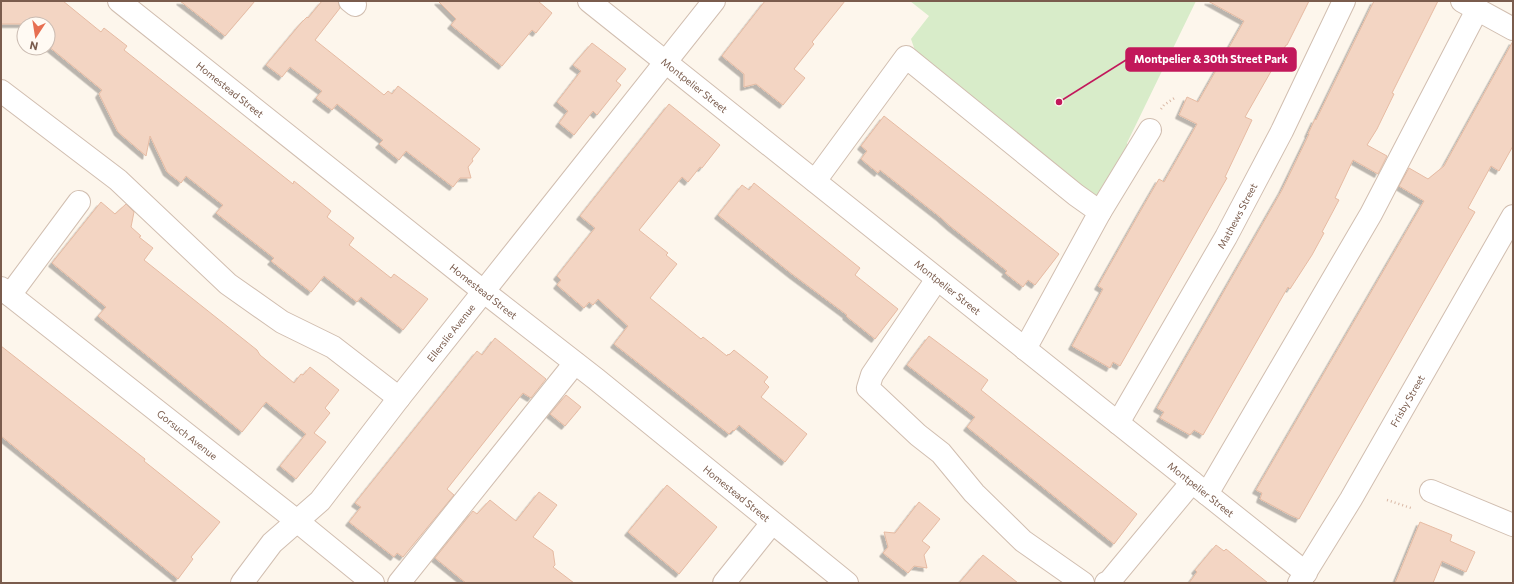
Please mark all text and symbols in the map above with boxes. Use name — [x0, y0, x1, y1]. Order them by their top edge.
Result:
north arrow — [16, 16, 56, 56]
text: N — [28, 39, 39, 53]
callout: Montpelier & 30th Street Park — [1126, 48, 1296, 71]
text: Montpelier & 30th Street Park — [1134, 52, 1289, 65]
street label: Montpelier Street — [659, 55, 730, 115]
street label: Homestead Street — [194, 59, 266, 120]
street label: Mathews Street — [1215, 181, 1259, 251]
street label: Montpelier Street — [912, 257, 983, 317]
street label: Homestead Street — [447, 261, 520, 321]
street label: Ellerslie Avenue — [424, 301, 477, 364]
street label: Frisby Street — [1388, 373, 1427, 429]
street label: Gorsuch Avenue — [155, 407, 220, 462]
street label: Montpelier Street — [1166, 459, 1237, 519]
street label: Homestead Street — [701, 463, 773, 524]

